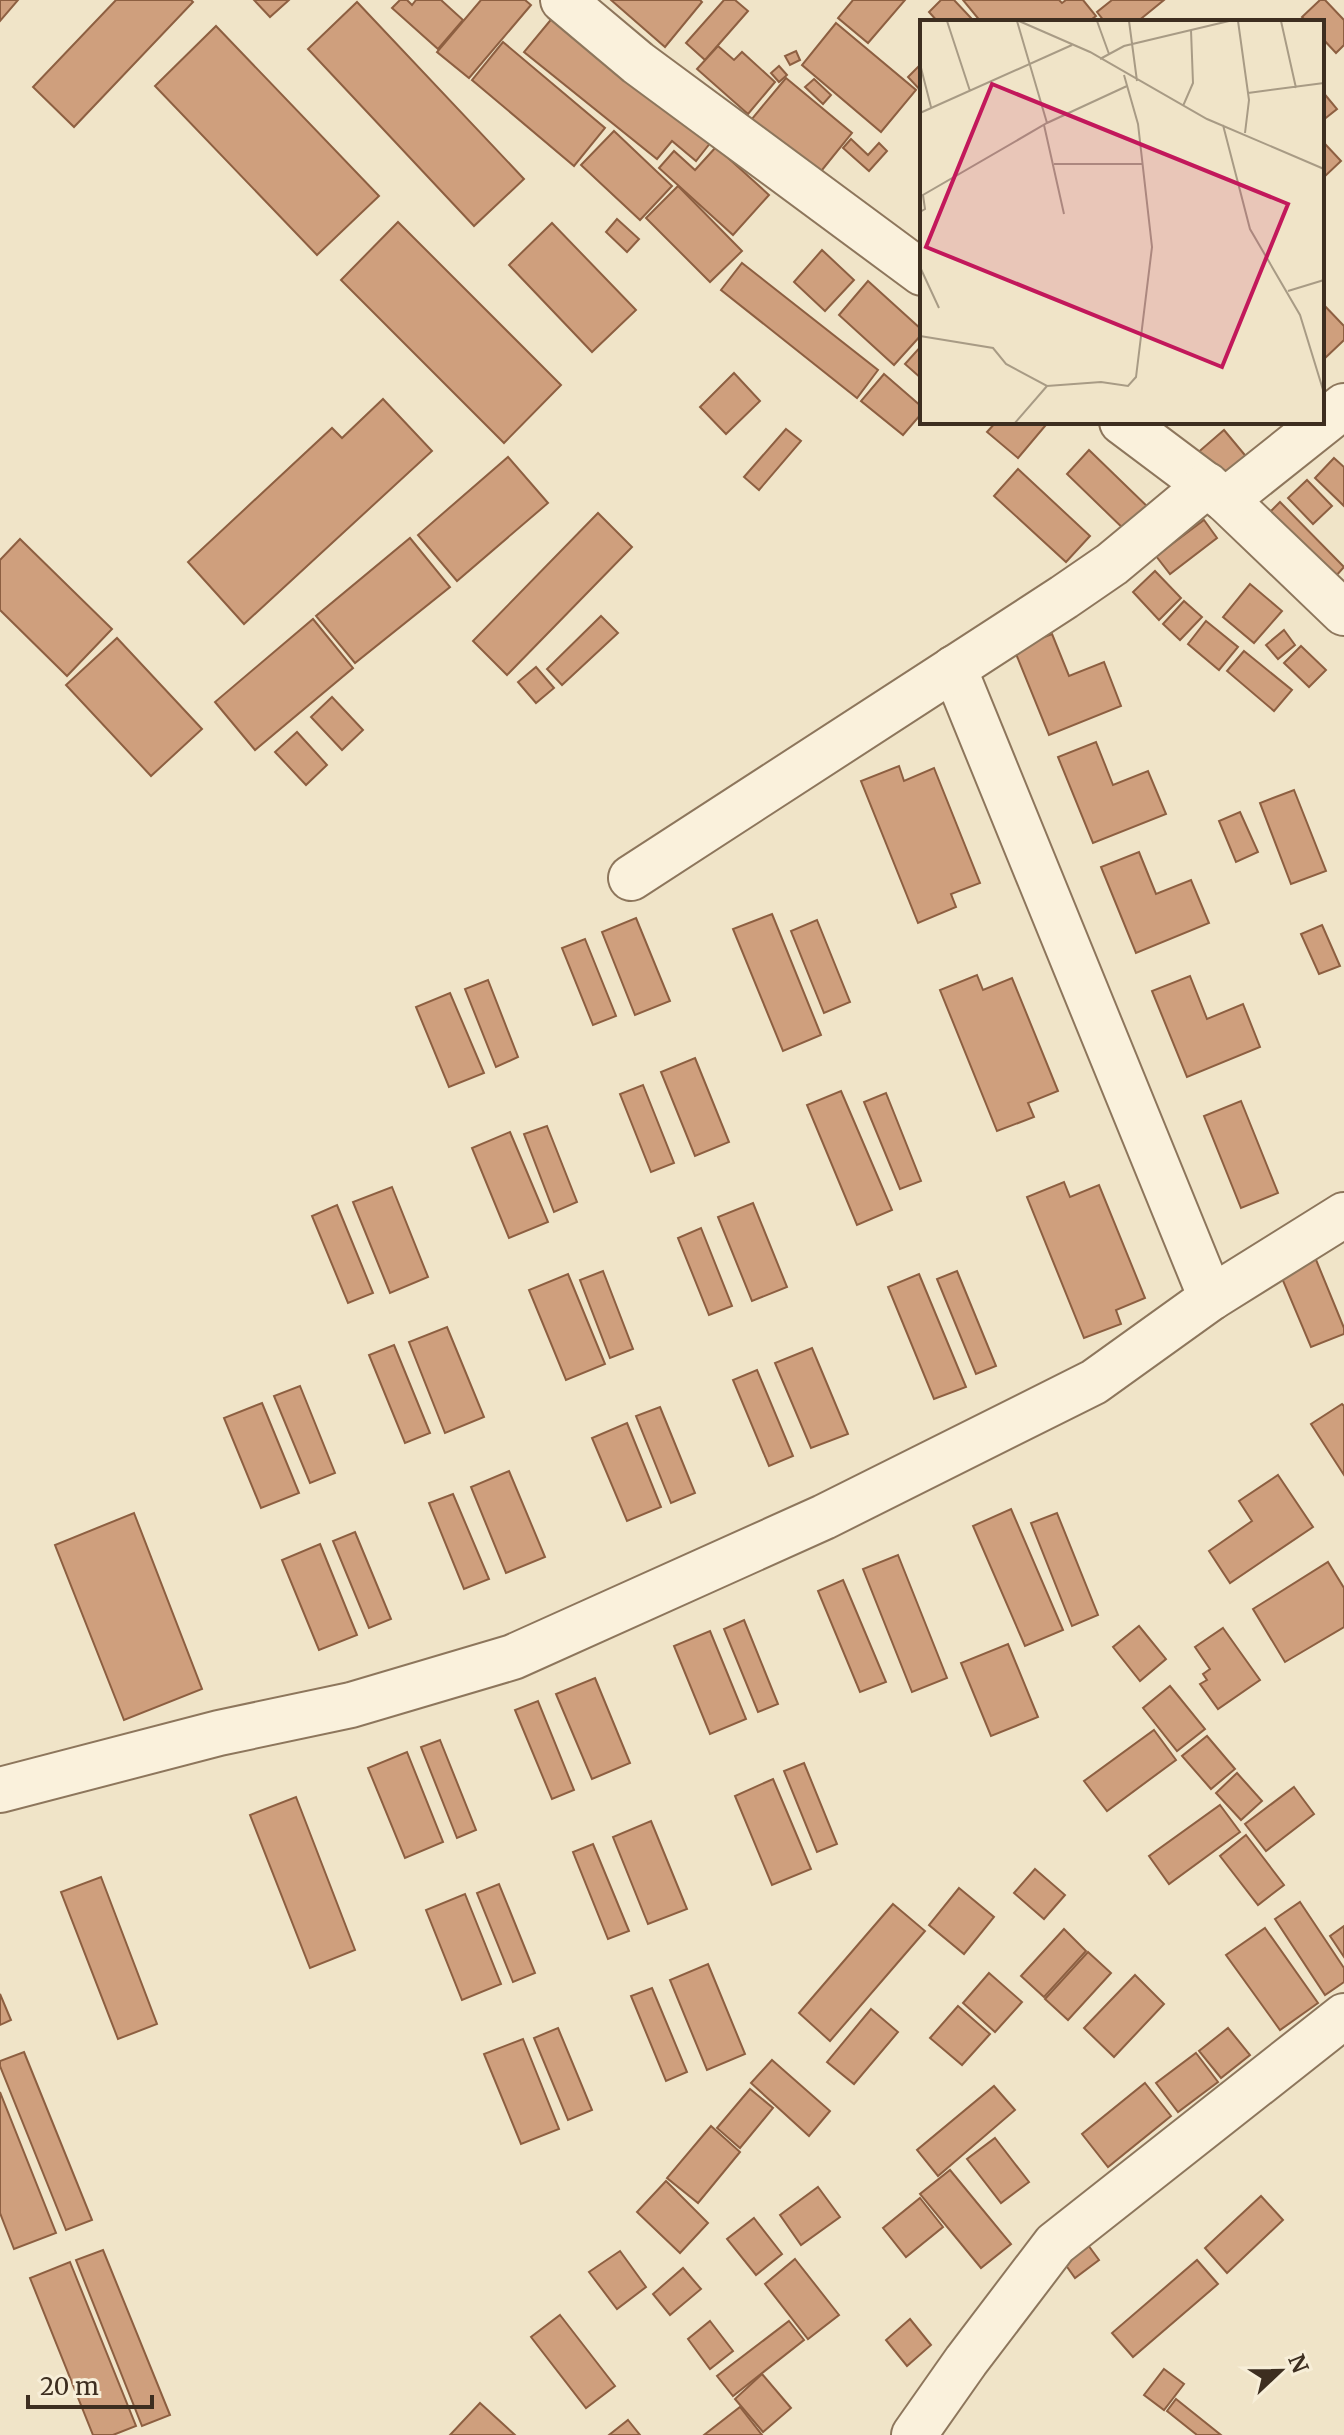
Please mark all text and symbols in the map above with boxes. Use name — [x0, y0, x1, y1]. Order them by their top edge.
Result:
inset map — [920, 20, 1324, 424]
north arrow — [1240, 2331, 1320, 2411]
text: N — [1282, 2350, 1315, 2377]
scale bar — [28, 2359, 152, 2409]
text: 20 m — [40, 2371, 99, 2402]

